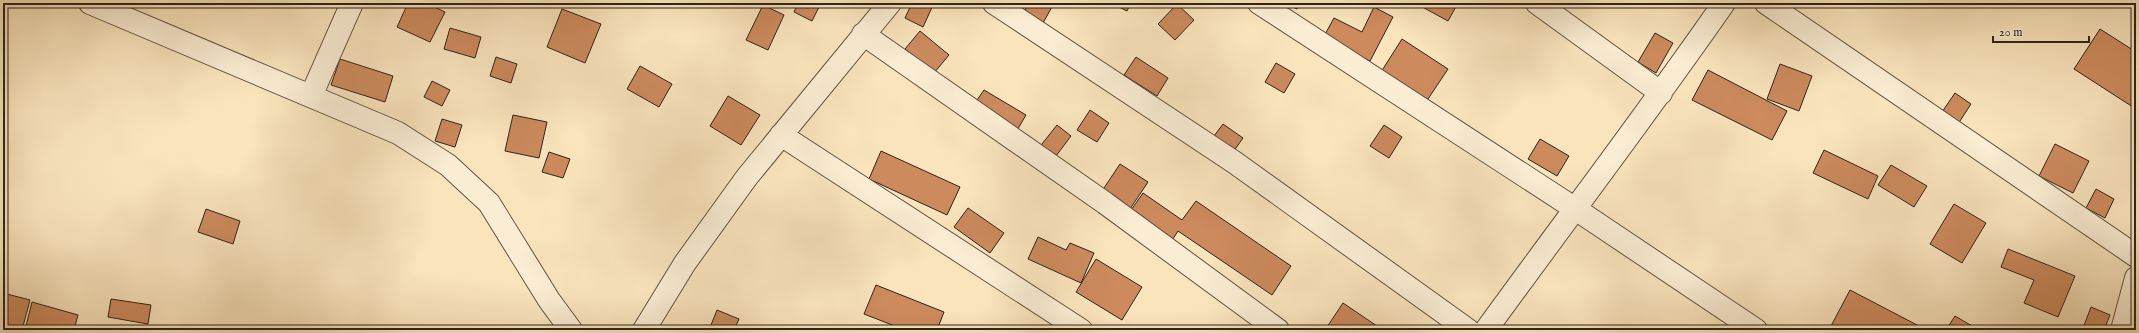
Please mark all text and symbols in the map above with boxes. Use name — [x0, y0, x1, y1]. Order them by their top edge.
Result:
scale bar — [1993, 18, 2089, 44]
text: 20 m — [1999, 25, 2022, 40]

